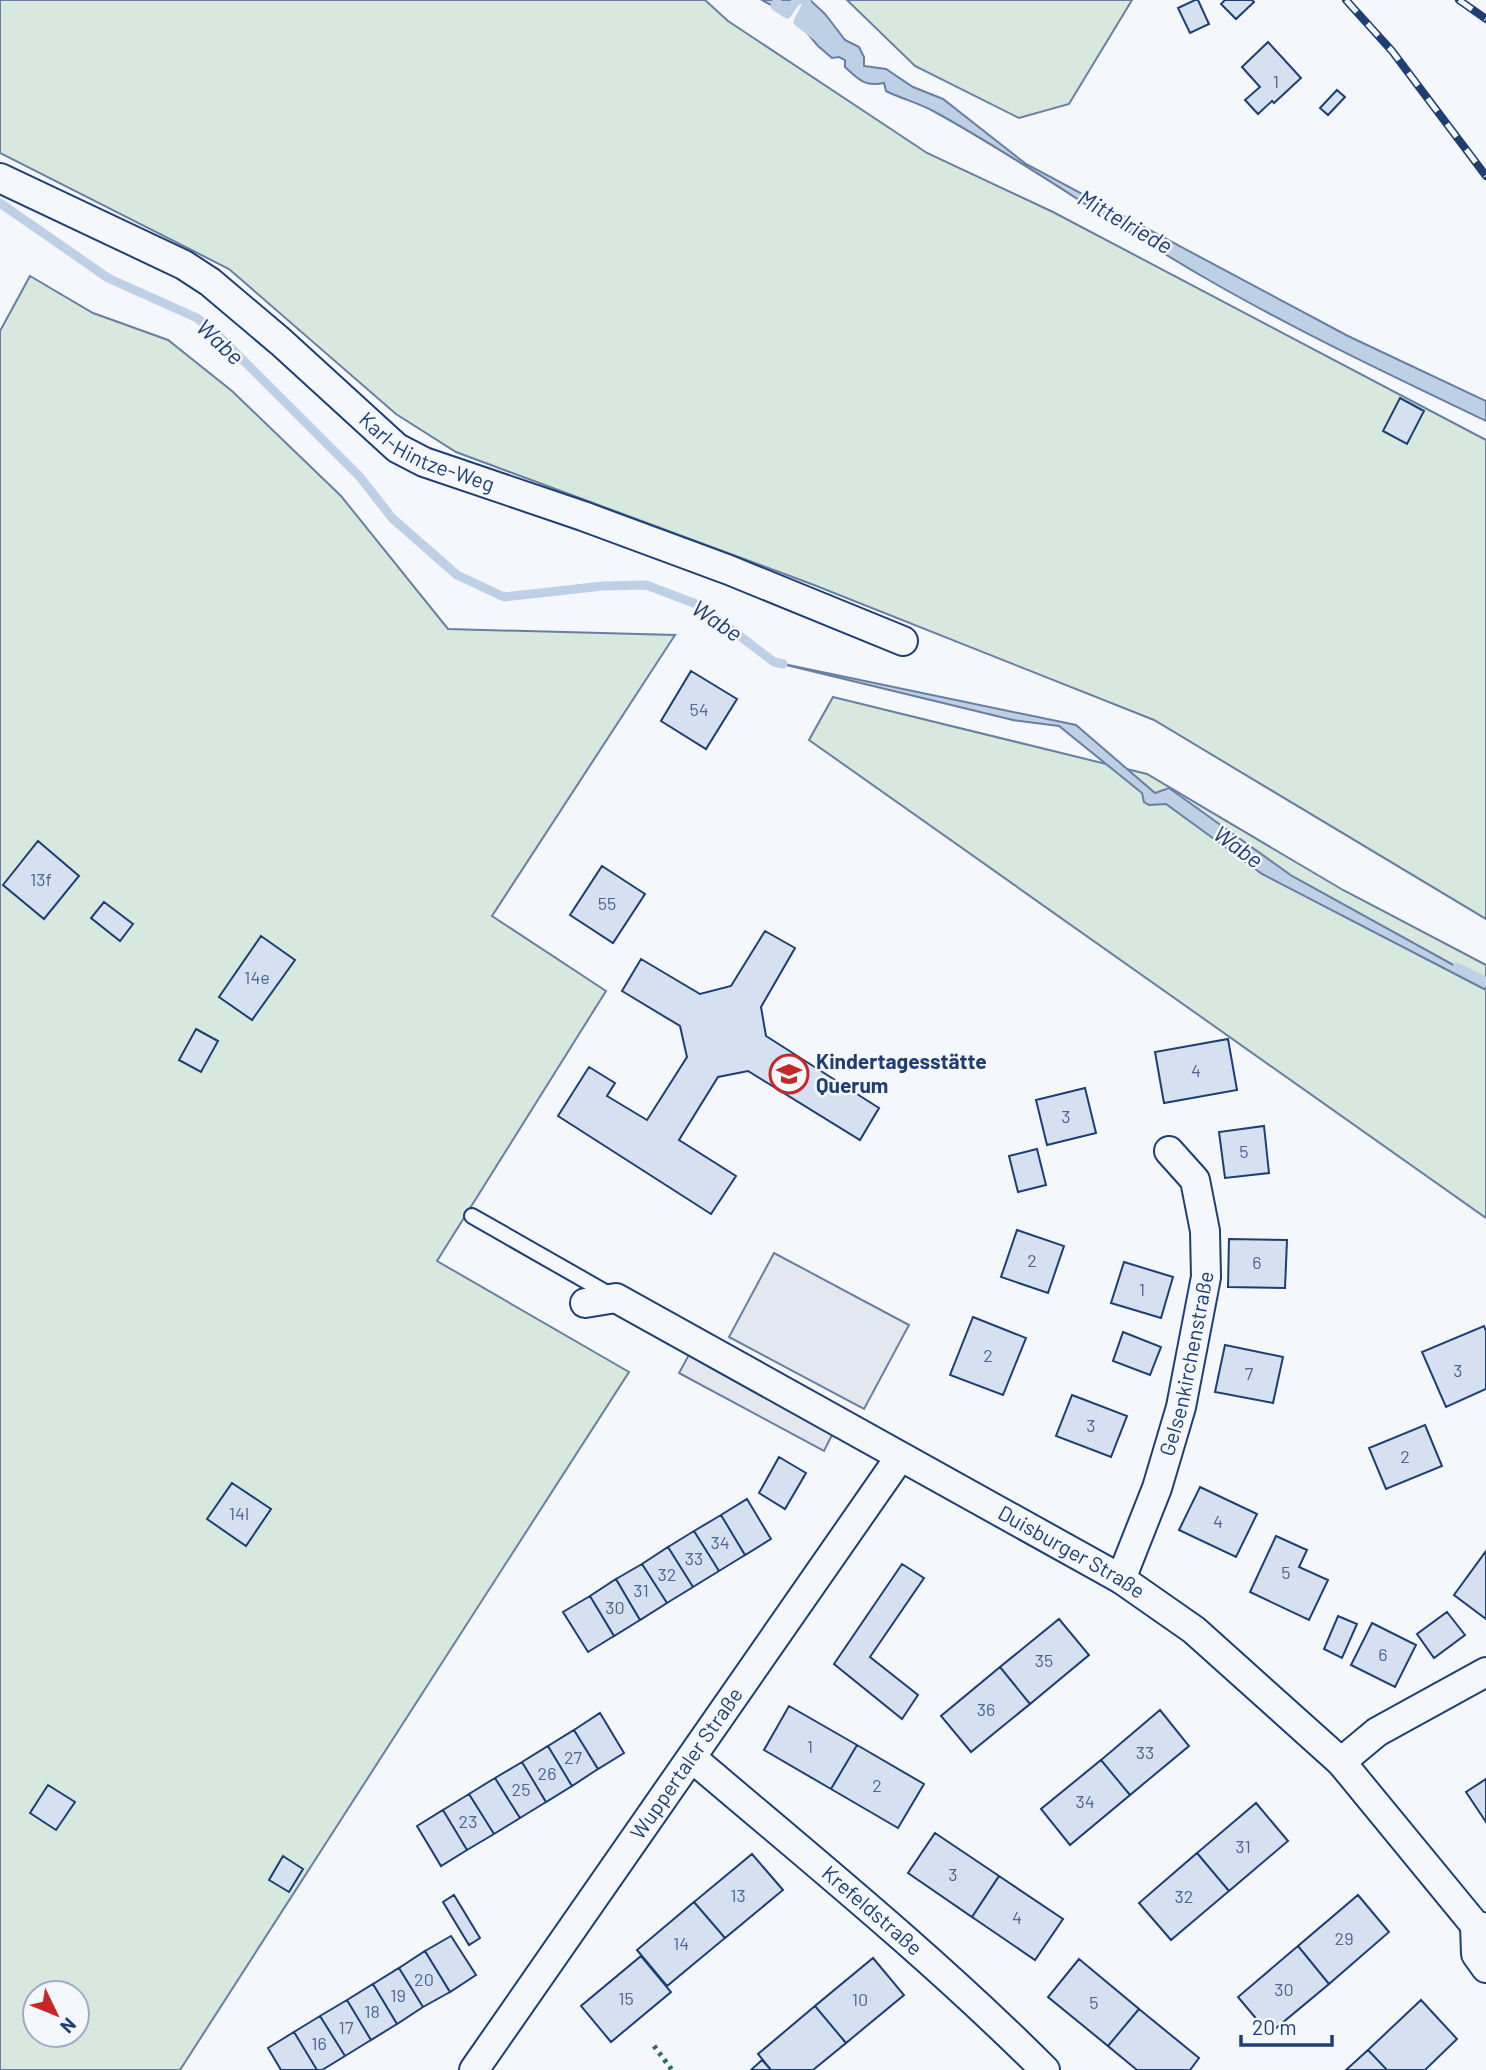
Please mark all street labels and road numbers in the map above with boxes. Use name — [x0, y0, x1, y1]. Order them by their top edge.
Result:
street label: Karl-Hintze-Weg — [355, 406, 498, 496]
street label: Gelsenkirchenstraße — [1153, 1269, 1218, 1459]
street label: Duisburger Straße — [994, 1499, 1151, 1603]
street label: Wuppertaler Straße — [624, 1682, 747, 1844]
street label: Krefeldstraße — [818, 1860, 928, 1960]

